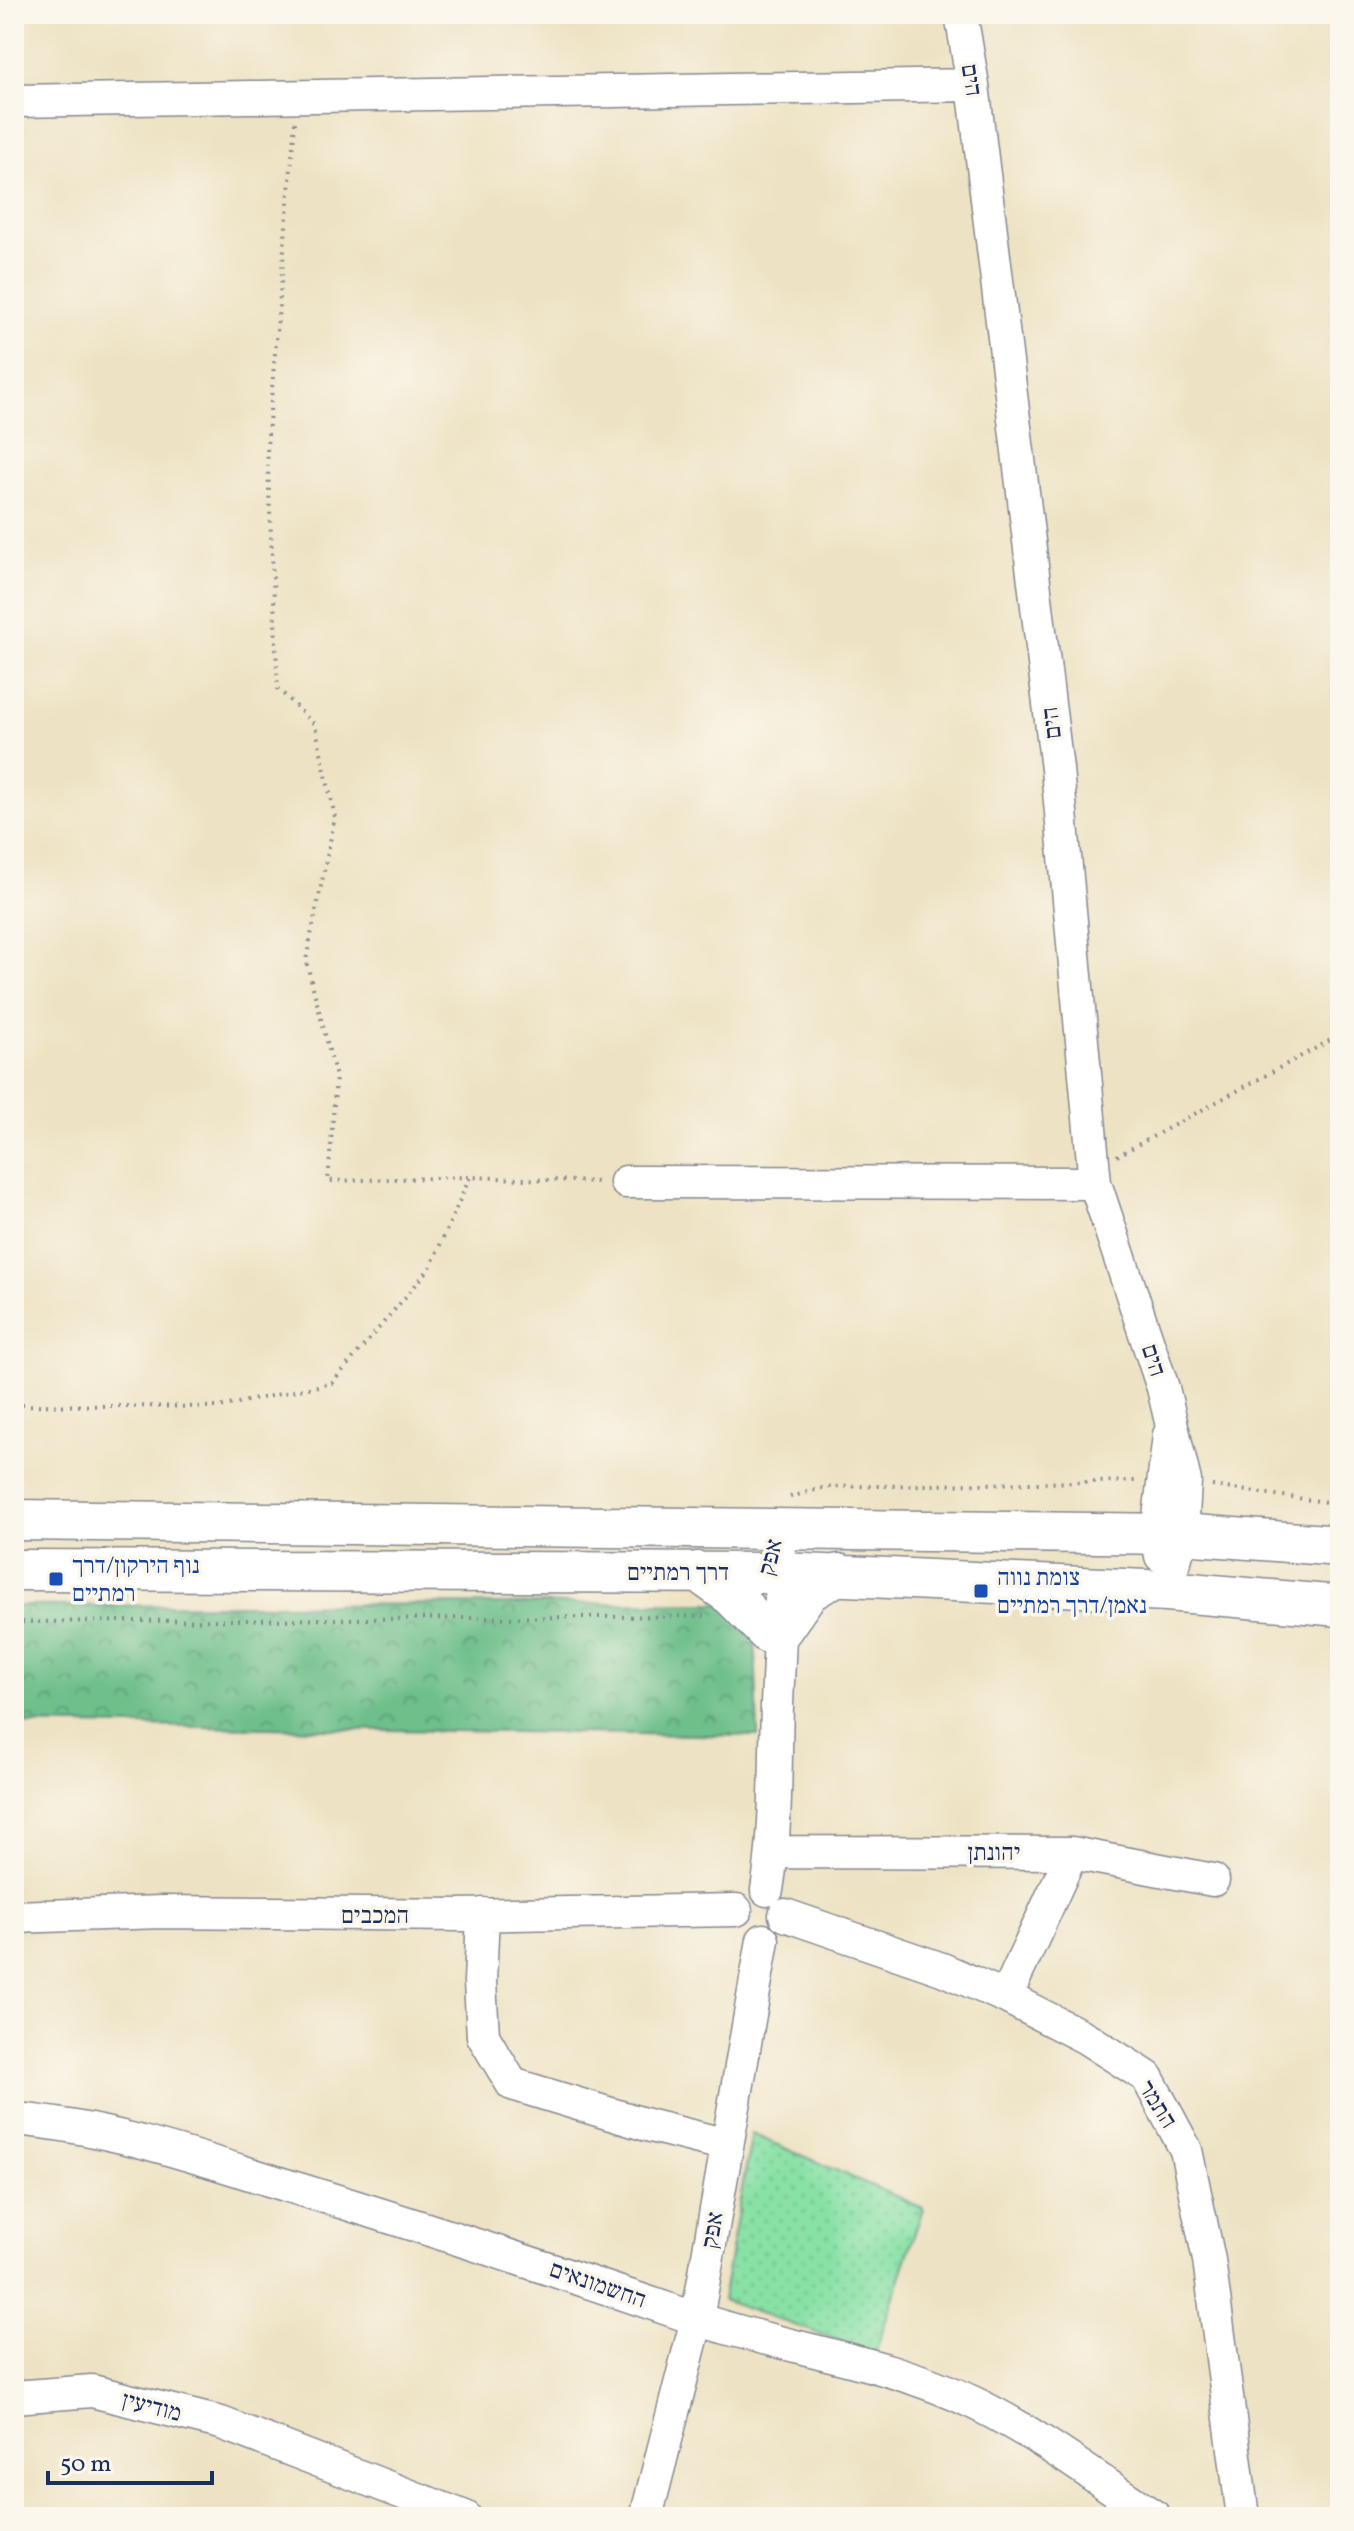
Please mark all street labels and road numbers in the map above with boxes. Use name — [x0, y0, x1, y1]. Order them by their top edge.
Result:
street label: הים — [951, 62, 989, 99]
street label: הים — [1034, 705, 1072, 741]
street label: הים — [1131, 1340, 1173, 1381]
street label: אפק — [751, 1535, 793, 1579]
street label: דרך רמתיים — [627, 1557, 729, 1591]
street label: יהונתן — [968, 1837, 1020, 1871]
street label: המכבים — [341, 1900, 409, 1934]
street label: התמר — [1128, 2075, 1184, 2136]
street label: אפק — [694, 2209, 734, 2251]
street label: החשמונאים — [544, 2254, 650, 2318]
street label: מודיעין — [118, 2384, 185, 2432]

